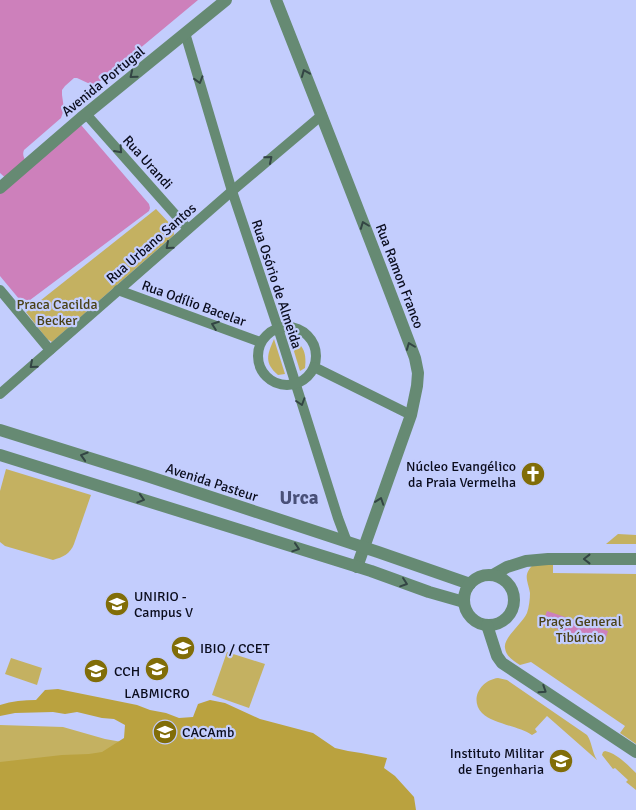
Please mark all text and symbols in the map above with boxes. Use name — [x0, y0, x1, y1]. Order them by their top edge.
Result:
street label: Avenida Portugal — [58, 43, 148, 120]
one-way arrow — [301, 69, 311, 78]
one-way arrow — [130, 70, 139, 79]
one-way arrow — [193, 75, 203, 84]
street label: Rua Urandi — [119, 132, 176, 193]
one-way arrow — [113, 145, 122, 154]
one-way arrow — [263, 156, 272, 165]
street label: Rua Urbano Santos — [103, 200, 200, 287]
street label: Rua Osório de Almeida — [248, 218, 305, 351]
one-way arrow — [360, 221, 370, 230]
street label: Rua Ramon Franco — [372, 221, 427, 331]
one-way arrow — [165, 240, 174, 249]
street label: Rua Odílio Bacelar — [139, 277, 249, 331]
park label: Praca Cacilda Becker — [16, 296, 98, 329]
one-way arrow — [211, 321, 220, 331]
one-way arrow — [406, 342, 416, 351]
one-way arrow — [30, 359, 39, 368]
one-way arrow — [295, 397, 305, 405]
one-way arrow — [81, 452, 89, 462]
place label: Núcleo Evangélico da Praia Vermelha — [406, 458, 516, 491]
street label: Avenida Pasteur — [164, 460, 261, 506]
church icon: Núcleo Evangélico da Praia Vermelha — [520, 461, 546, 487]
district label: Urca — [280, 486, 319, 510]
one-way arrow — [136, 493, 144, 503]
one-way arrow — [375, 498, 385, 506]
one-way arrow — [291, 542, 299, 552]
one-way arrow — [583, 554, 591, 564]
one-way arrow — [399, 577, 407, 587]
place label: UNIRIO - Campus V — [134, 588, 193, 621]
school or university icon: UNIRIO - Campus V — [104, 591, 130, 617]
park label: Praça General Tibúrcio — [538, 613, 622, 646]
school or university icon: IBIO / CCET — [170, 635, 196, 661]
place label: IBIO / CCET — [200, 640, 270, 657]
school or university icon: LABMICRO — [144, 656, 170, 682]
school or university icon: CCH — [83, 658, 109, 684]
place label: CCH — [114, 663, 140, 680]
one-way arrow — [537, 684, 547, 693]
place label: LABMICRO — [124, 685, 190, 702]
school or university icon: CACAmb — [152, 719, 178, 745]
place label: CACAmb — [182, 724, 234, 741]
place label: Instituto Militar de Engenharia — [450, 745, 545, 778]
school or university icon: Instituto Militar de Engenharia — [548, 748, 574, 774]

